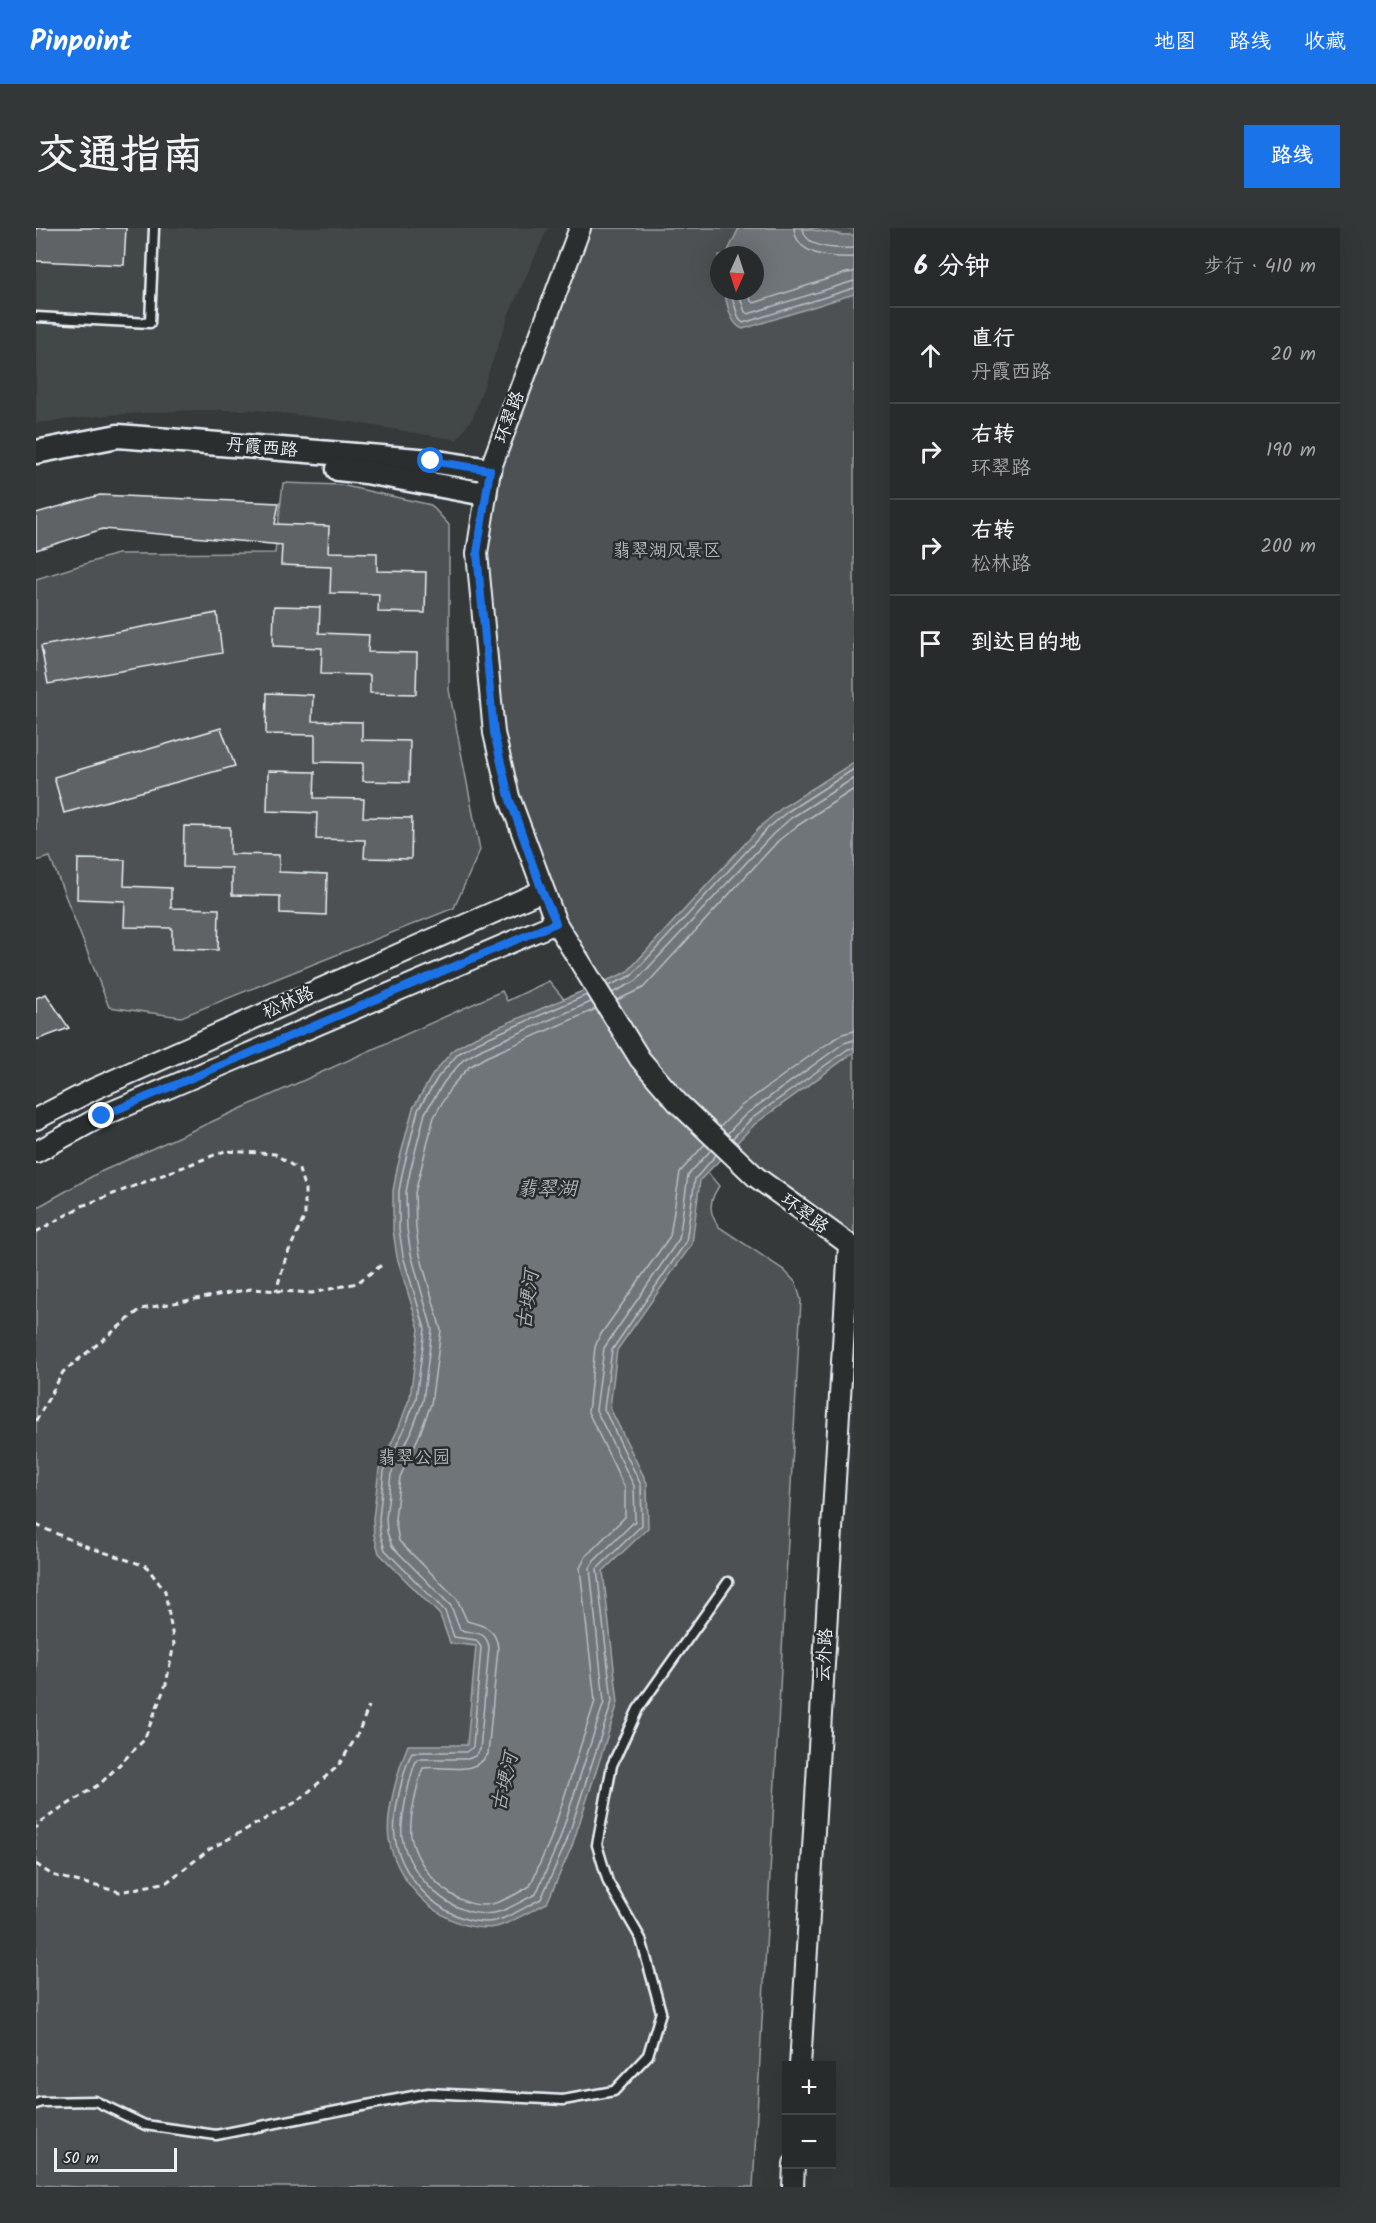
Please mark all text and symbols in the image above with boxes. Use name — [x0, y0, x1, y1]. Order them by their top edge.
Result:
text: Pinpoint — [30, 20, 131, 65]
text: 地图 — [1154, 26, 1196, 59]
text: 路线 — [1229, 26, 1271, 59]
text: 收藏 — [1304, 26, 1346, 59]
text: 交通指南 — [36, 123, 204, 190]
button: 路线 — [1244, 125, 1340, 188]
north arrow — [710, 246, 764, 300]
text: 6 分钟 — [914, 246, 990, 288]
text: 步行 · 410 m — [1204, 251, 1316, 283]
text: 直行 — [971, 322, 1015, 357]
icon: ahead — [914, 339, 947, 372]
text: 20 m — [1270, 339, 1316, 371]
text: 丹霞西路 — [971, 357, 1051, 389]
street label: 环翠路 — [488, 387, 533, 448]
text: 右转 — [971, 418, 1015, 453]
street label: 丹霞西路 — [225, 431, 299, 466]
icon: right — [914, 435, 947, 468]
text: 190 m — [1266, 435, 1316, 467]
route start — [417, 447, 443, 473]
text: 环翠路 — [971, 453, 1031, 485]
text: 右转 — [971, 514, 1015, 549]
icon: right — [914, 531, 947, 564]
text: 200 m — [1260, 531, 1316, 563]
park label: 翡翠湖风景区 — [613, 537, 721, 566]
text: 松林路 — [971, 549, 1031, 581]
text: 到达目的地 — [971, 626, 1081, 661]
icon: arrive — [914, 627, 947, 660]
street label: 松林路 — [258, 979, 319, 1028]
route end — [88, 1102, 114, 1128]
water label: 翡翠湖 — [517, 1174, 579, 1206]
street label: 环翠路 — [774, 1187, 834, 1242]
water label: 古埂河 — [509, 1265, 549, 1332]
park label: 翡翠公园 — [378, 1444, 450, 1473]
street label: 云外路 — [810, 1627, 841, 1683]
water label: 古埂河 — [484, 1747, 529, 1815]
map controls — [782, 2061, 836, 2169]
button: + — [782, 2061, 836, 2115]
button: − — [782, 2115, 836, 2169]
scale bar — [54, 2145, 177, 2172]
text: 50 m — [63, 2146, 99, 2171]

